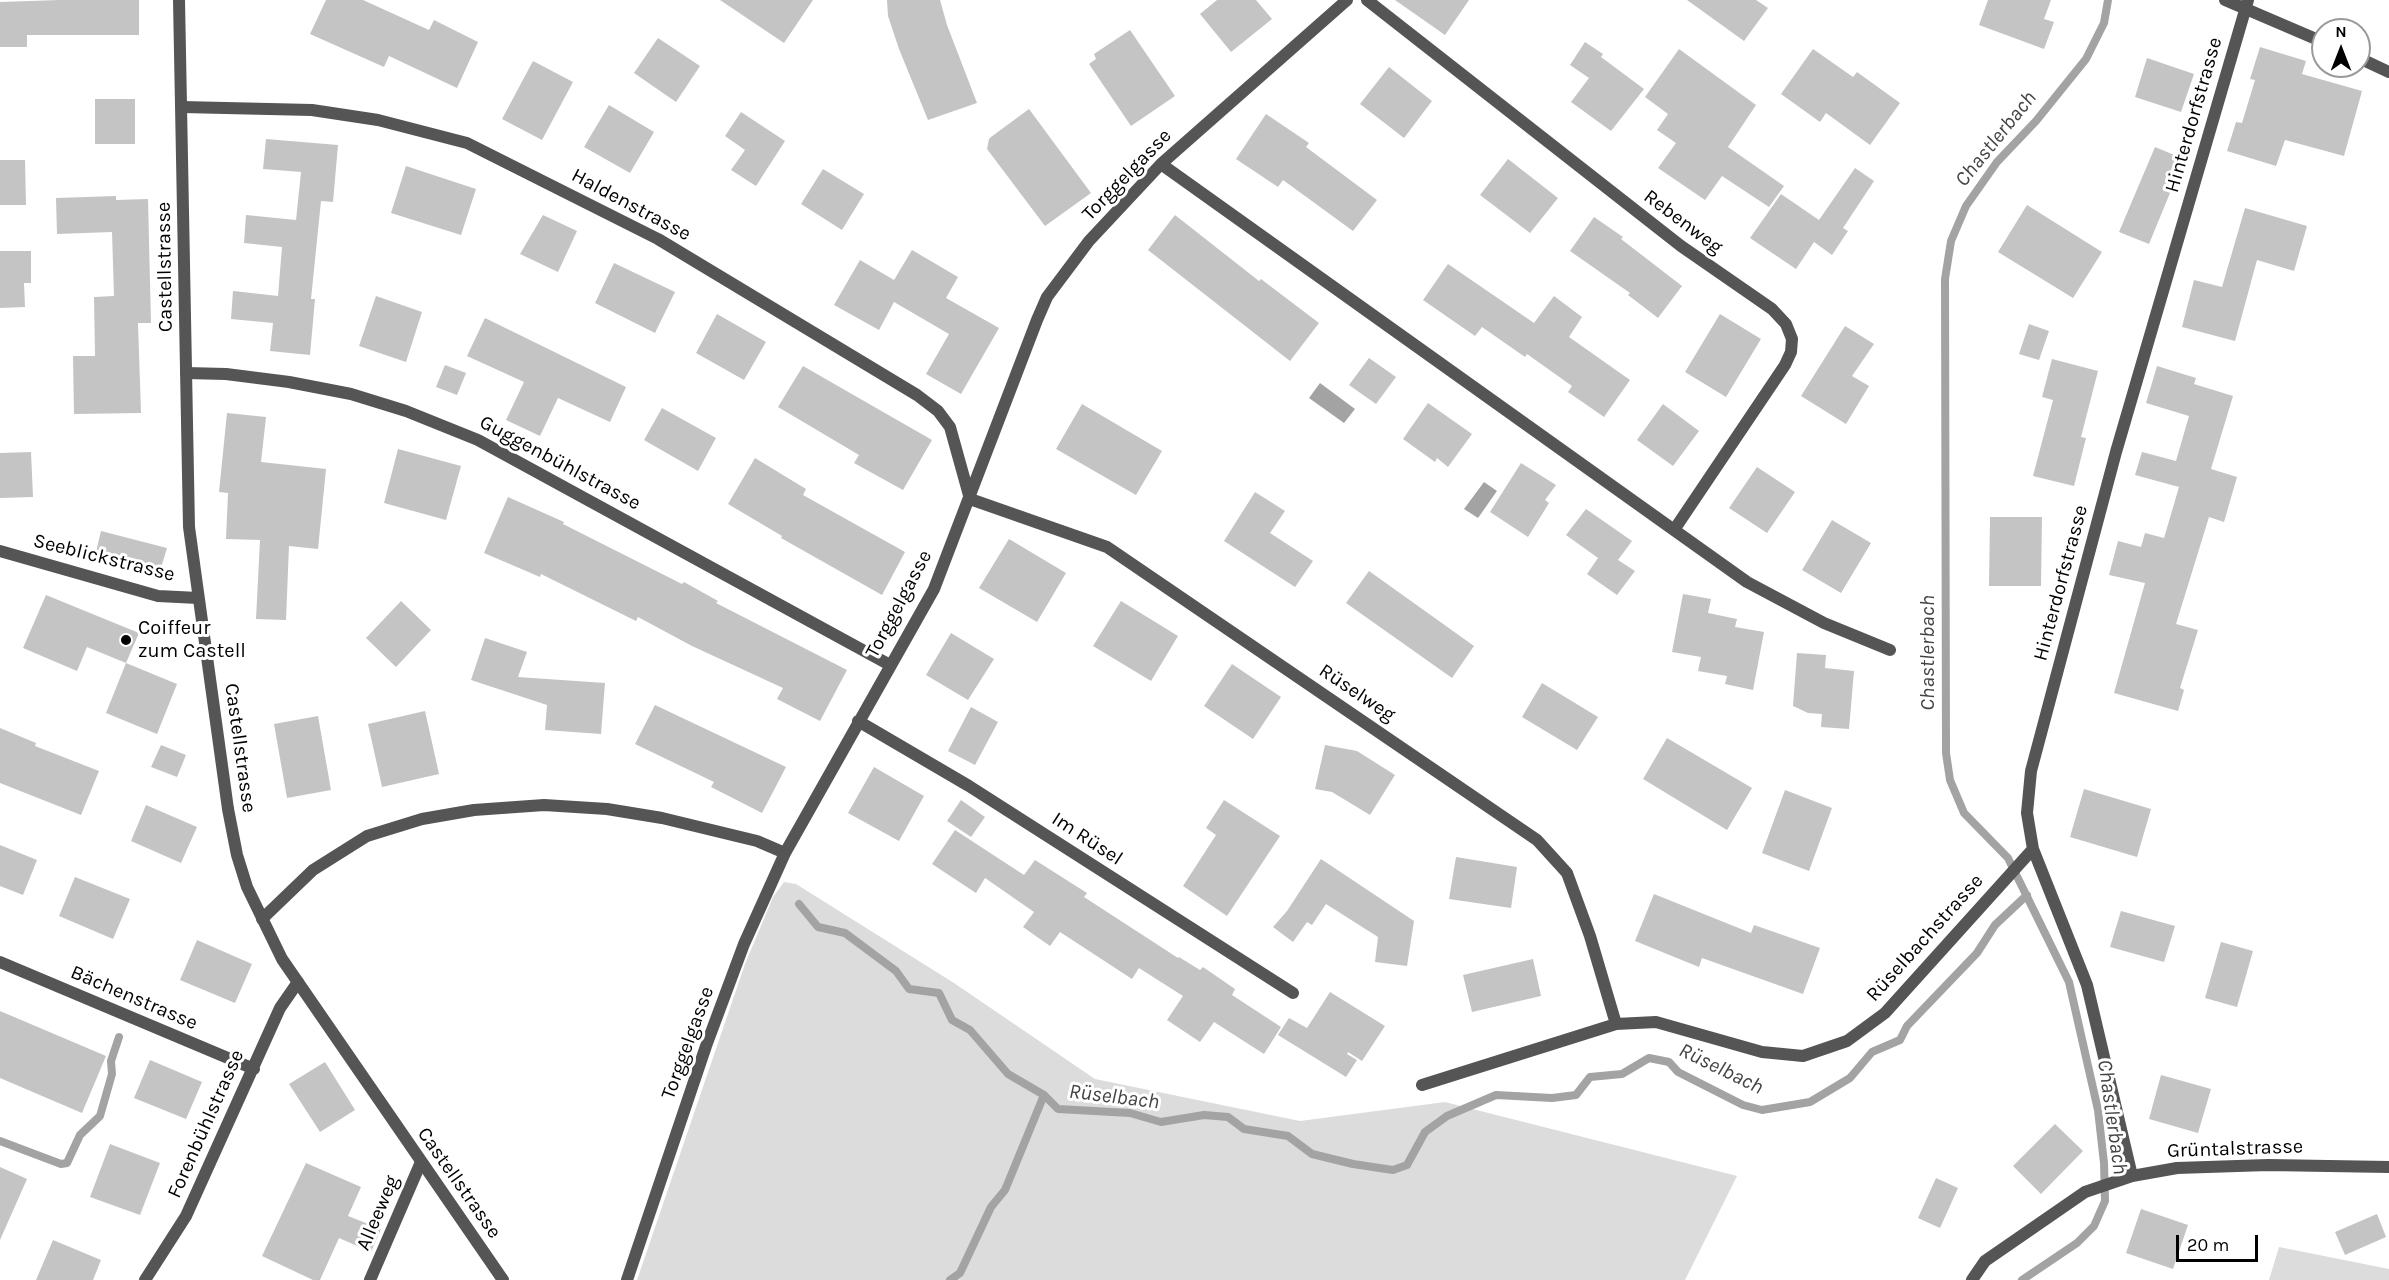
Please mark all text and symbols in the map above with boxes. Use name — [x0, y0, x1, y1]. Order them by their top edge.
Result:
north arrow — [2311, 18, 2371, 78]
text: N — [2335, 22, 2347, 41]
street label: Hinterdorfstrasse — [2160, 35, 2228, 195]
water label: Chastlerbach — [1950, 86, 2042, 192]
street label: Torggelgasse — [1077, 124, 1177, 226]
street label: Haldenstrasse — [567, 163, 695, 247]
street label: Rebenweg — [1639, 185, 1727, 259]
street label: Castellstrasse — [152, 202, 178, 332]
street label: Guggenbühlstrasse — [475, 410, 645, 516]
street label: Hinterdorfstrasse — [2029, 502, 2093, 664]
street label: Seeblickstrasse — [31, 529, 177, 587]
street label: Torggelgasse — [861, 546, 937, 662]
water label: Chastlerbach — [1915, 595, 1941, 711]
place label: Coiffeur zum Castell — [138, 616, 246, 663]
marker: Coiffeur zum Castell — [119, 633, 133, 647]
street label: Rüselweg — [1314, 659, 1400, 727]
street label: Castellstrasse — [219, 682, 261, 814]
street label: Im Rüsel — [1047, 807, 1127, 871]
street label: Rüselbachstrasse — [1861, 869, 1989, 1007]
street label: Bächenstrasse — [67, 960, 201, 1036]
street label: Torggelgasse — [656, 983, 720, 1103]
water label: Rüselbach — [1675, 1038, 1767, 1100]
street label: Forenbühlstrasse — [163, 1046, 249, 1202]
water label: Chastlerbach — [2091, 1058, 2133, 1176]
water label: Rüselbach — [1067, 1079, 1161, 1115]
street label: Castellstrasse — [412, 1123, 506, 1243]
street label: Grüntalstrasse — [2167, 1135, 2303, 1163]
street label: Alleeweg — [351, 1172, 405, 1254]
scale bar — [2179, 1223, 2262, 1261]
text: 20 m — [2187, 1234, 2229, 1256]

